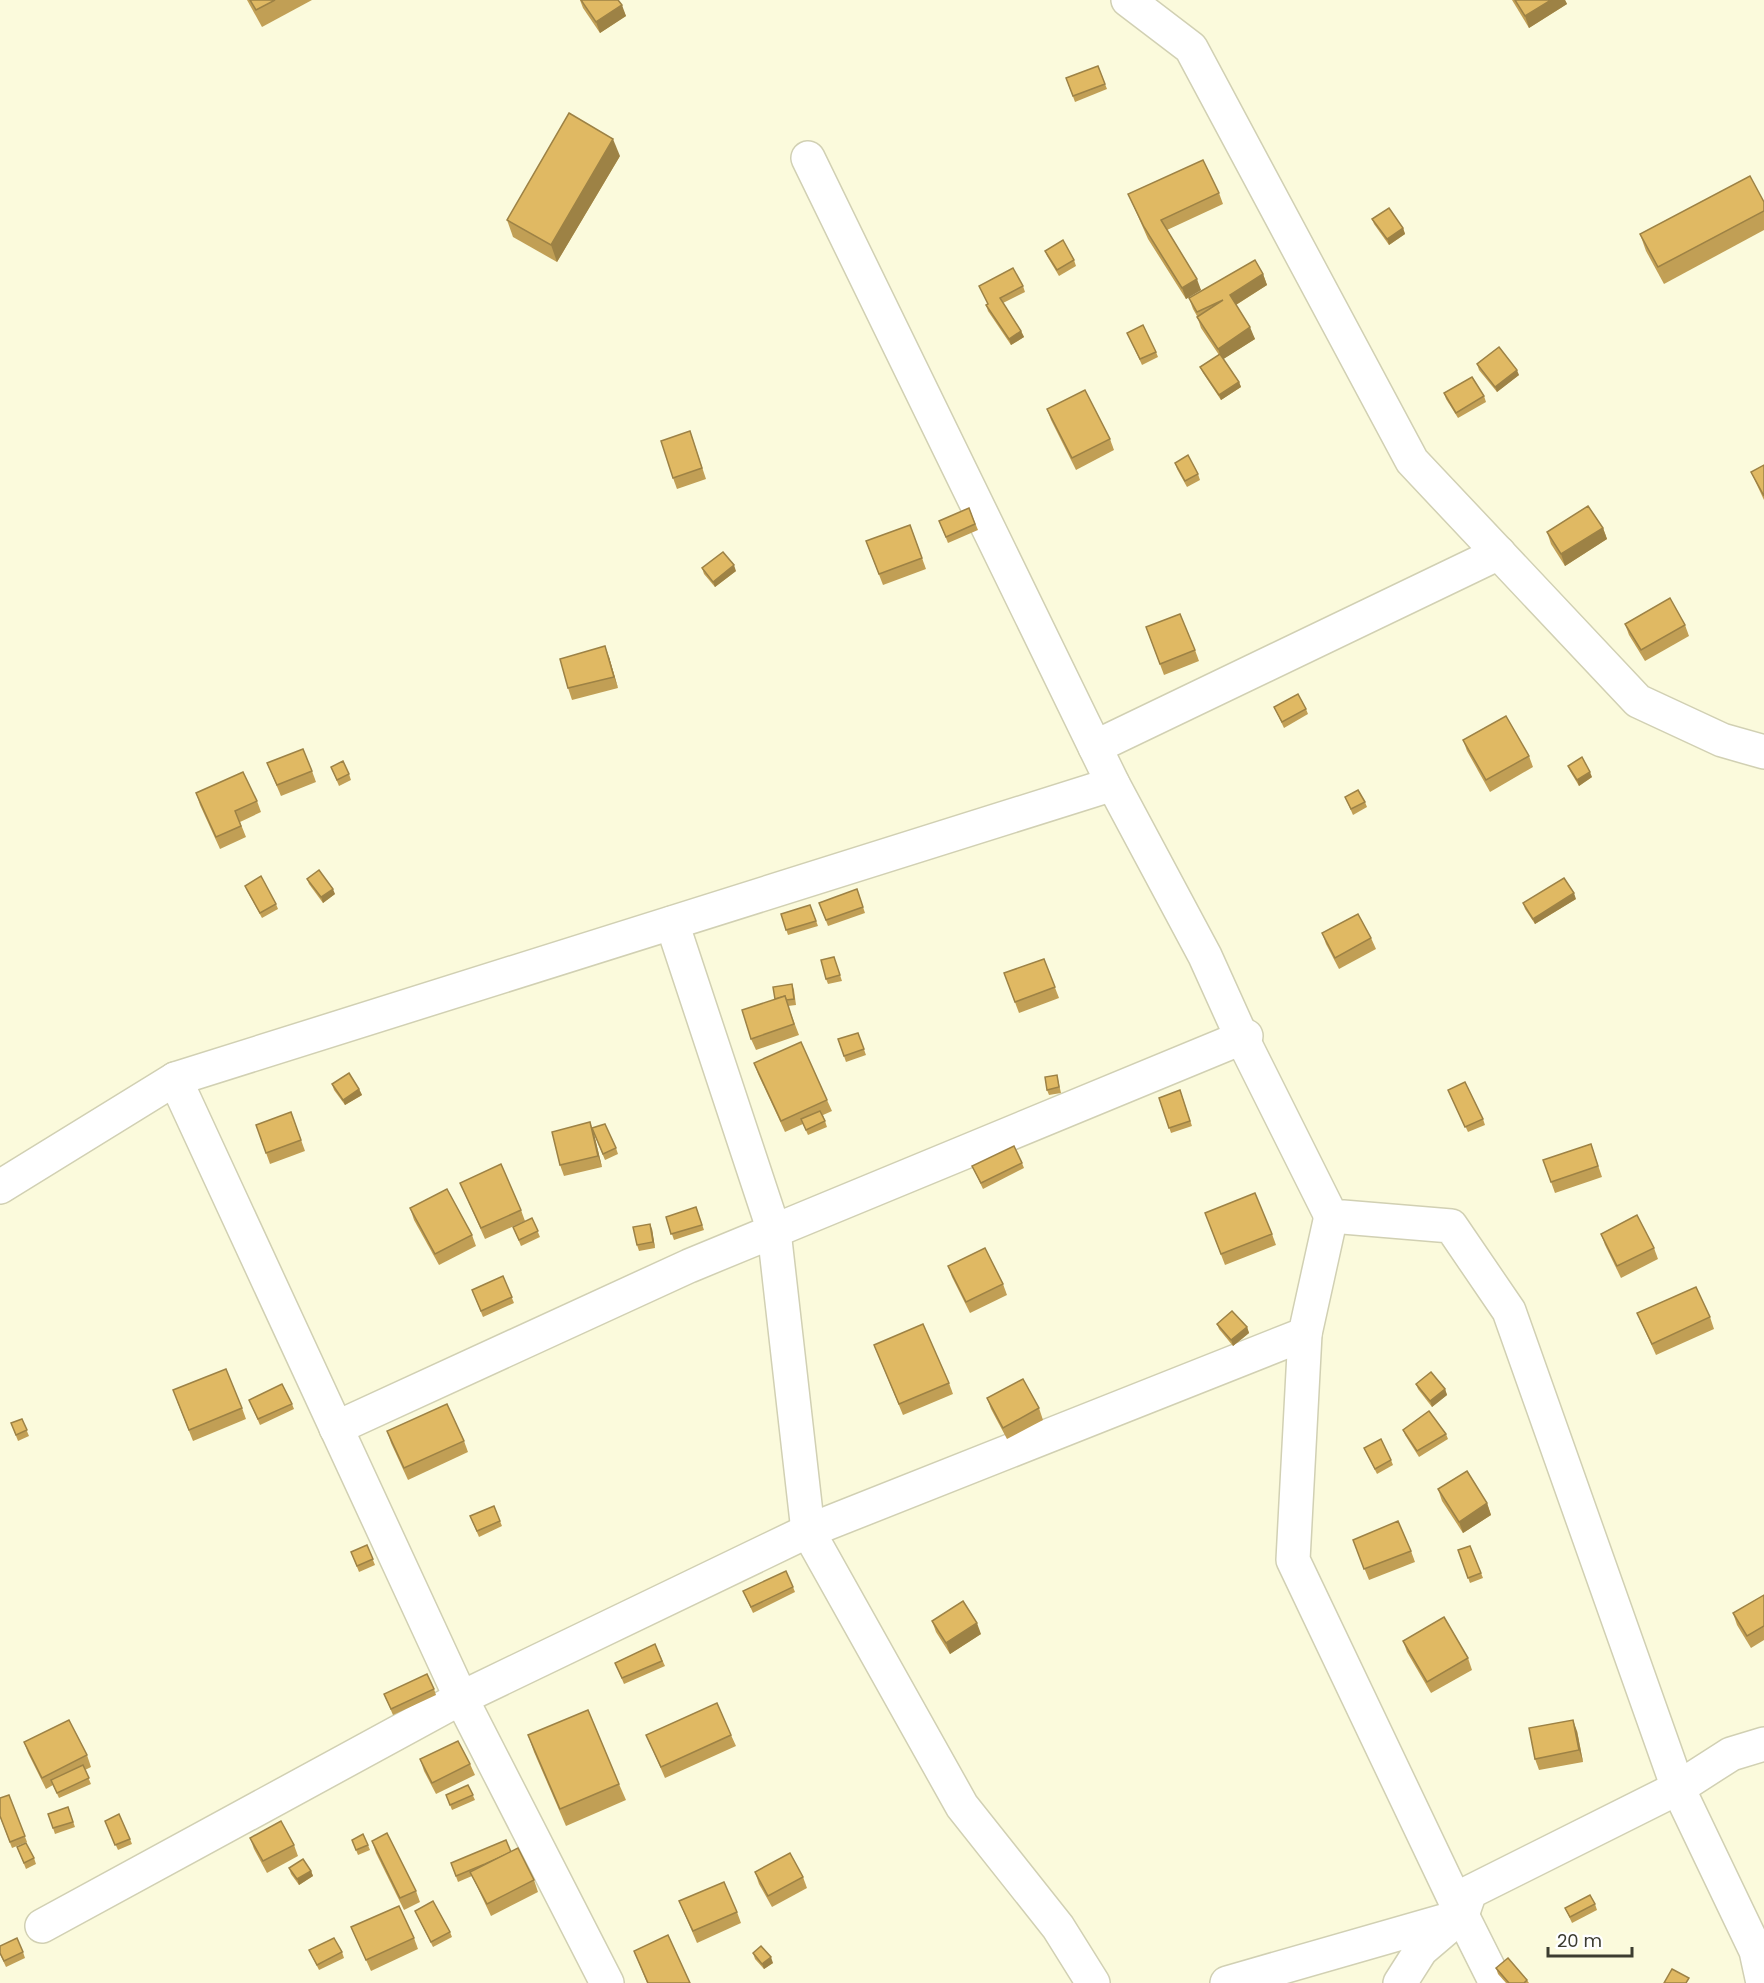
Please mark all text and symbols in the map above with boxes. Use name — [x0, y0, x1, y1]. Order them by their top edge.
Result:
scale bar — [1548, 1920, 1632, 1958]
text: 20 m — [1557, 1928, 1602, 1953]

